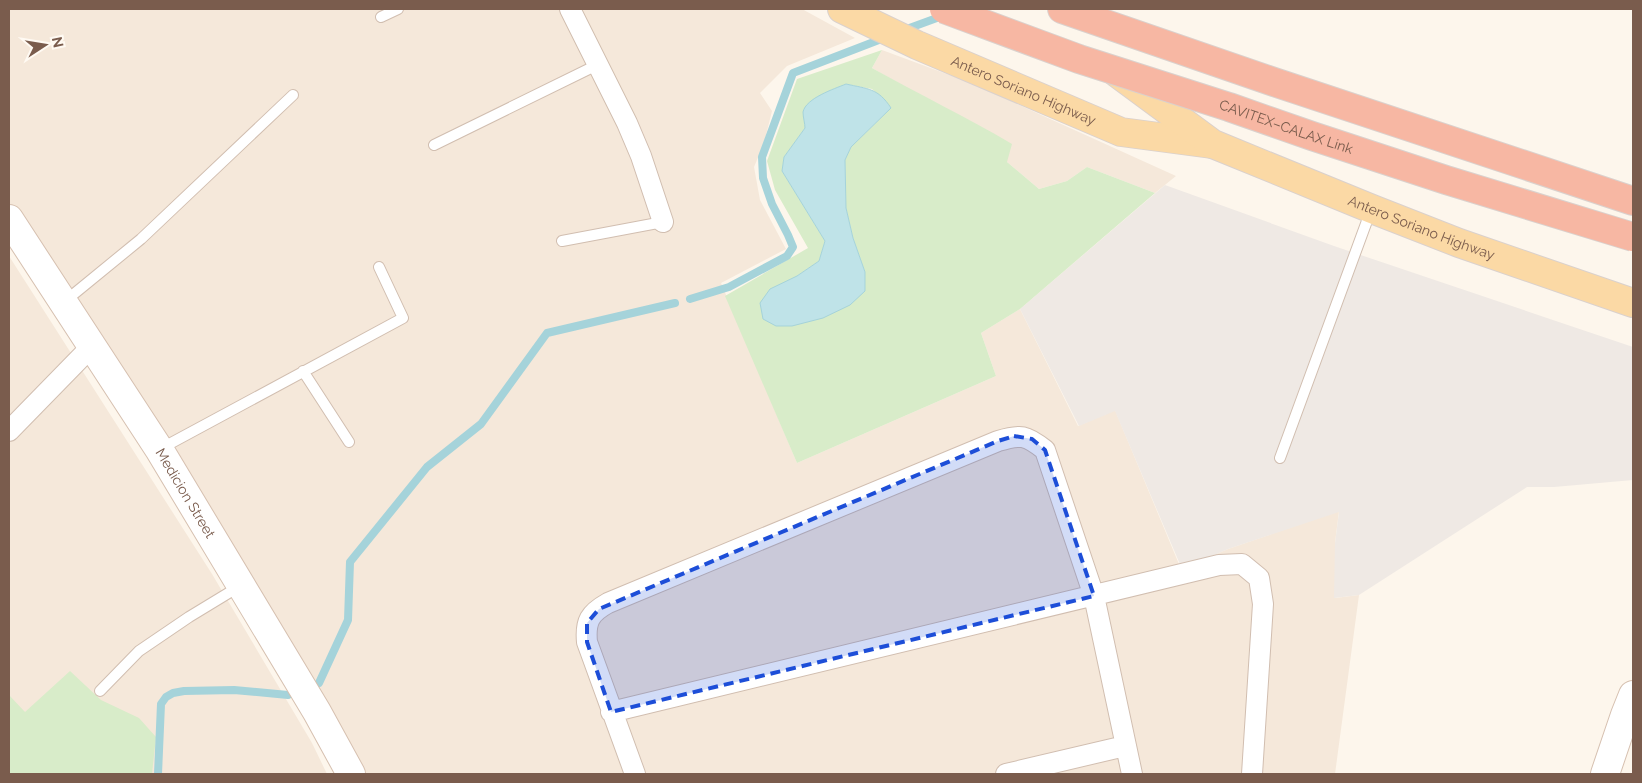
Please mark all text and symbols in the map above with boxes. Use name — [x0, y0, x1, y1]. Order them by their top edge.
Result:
north arrow — [20, 20, 70, 70]
text: N — [49, 35, 67, 49]
street label: Antero Soriano Highway — [949, 53, 1099, 129]
street label: CAVITEX–CALAX Link — [1217, 96, 1356, 157]
street label: Antero Soriano Highway — [1346, 192, 1497, 263]
street label: Medicion Street — [152, 445, 219, 541]

